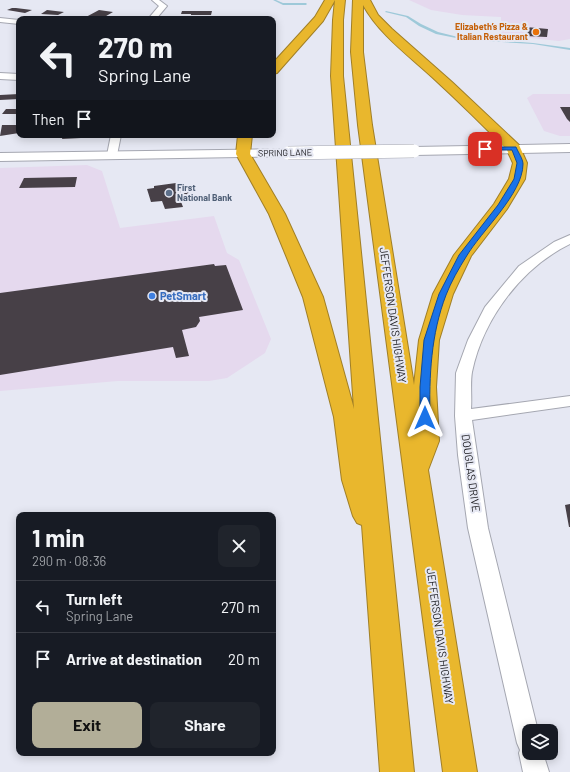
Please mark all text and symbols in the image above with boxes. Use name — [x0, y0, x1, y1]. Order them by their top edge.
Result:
place label: Elizabeth’s Pizza & Italian Restaurant — [455, 21, 529, 42]
marker: Elizabeth’s Pizza & Italian Restaurant — [531, 27, 541, 37]
text: 270 m — [98, 30, 173, 64]
icon: left — [32, 32, 84, 84]
text: Spring Lane — [98, 64, 191, 86]
icon: arrive — [73, 108, 95, 130]
text: Then — [32, 110, 65, 128]
pin — [468, 132, 502, 166]
icon: arrive — [474, 138, 496, 160]
street label: SPRING LANE — [258, 147, 312, 158]
place label: First National Bank — [177, 182, 232, 203]
marker: First National Bank — [164, 188, 174, 198]
street label: JEFFERSON DAVIS HIGHWAY — [378, 246, 409, 384]
place label: PetSmart — [160, 289, 206, 302]
marker: PetSmart — [147, 291, 157, 301]
position arrow — [404, 397, 446, 439]
street label: DOUGLAS DRIVE — [460, 433, 483, 513]
text: 1 min — [32, 523, 85, 552]
button: close — [218, 525, 260, 567]
text: 290 m · 08:36 — [32, 553, 106, 569]
street label: JEFFERSON DAVIS HIGHWAY — [425, 567, 456, 705]
text: Turn left — [66, 590, 122, 608]
icon: left — [32, 596, 54, 618]
text: 270 m — [221, 598, 260, 616]
text: Spring Lane — [66, 608, 133, 624]
icon: arrive — [32, 648, 54, 670]
text: Arrive at destination — [66, 650, 202, 668]
text: 20 m — [228, 650, 260, 668]
button: Exit — [32, 702, 142, 748]
button: Share — [150, 702, 260, 748]
map controls — [522, 724, 558, 760]
button: layers — [522, 724, 558, 760]

